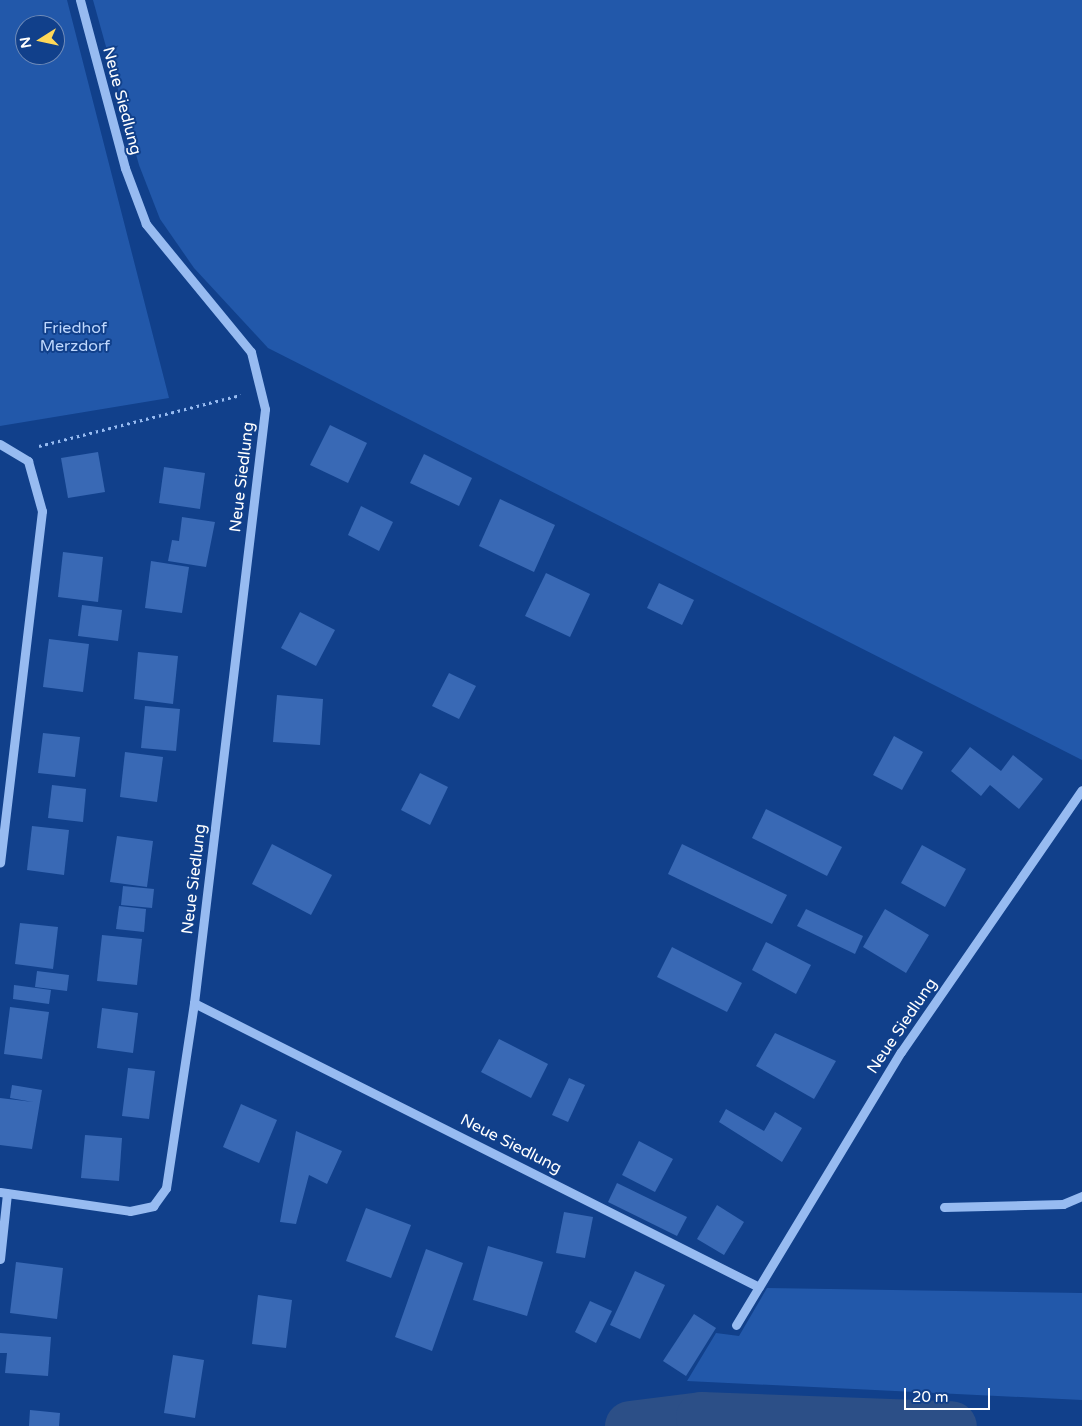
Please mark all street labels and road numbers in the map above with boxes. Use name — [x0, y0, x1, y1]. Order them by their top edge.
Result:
street label: Neue Siedlung — [98, 45, 146, 157]
street label: Neue Siedlung — [226, 421, 258, 533]
street label: Neue Siedlung — [178, 823, 210, 935]
street label: Neue Siedlung — [863, 975, 941, 1077]
street label: Neue Siedlung — [457, 1110, 565, 1178]

